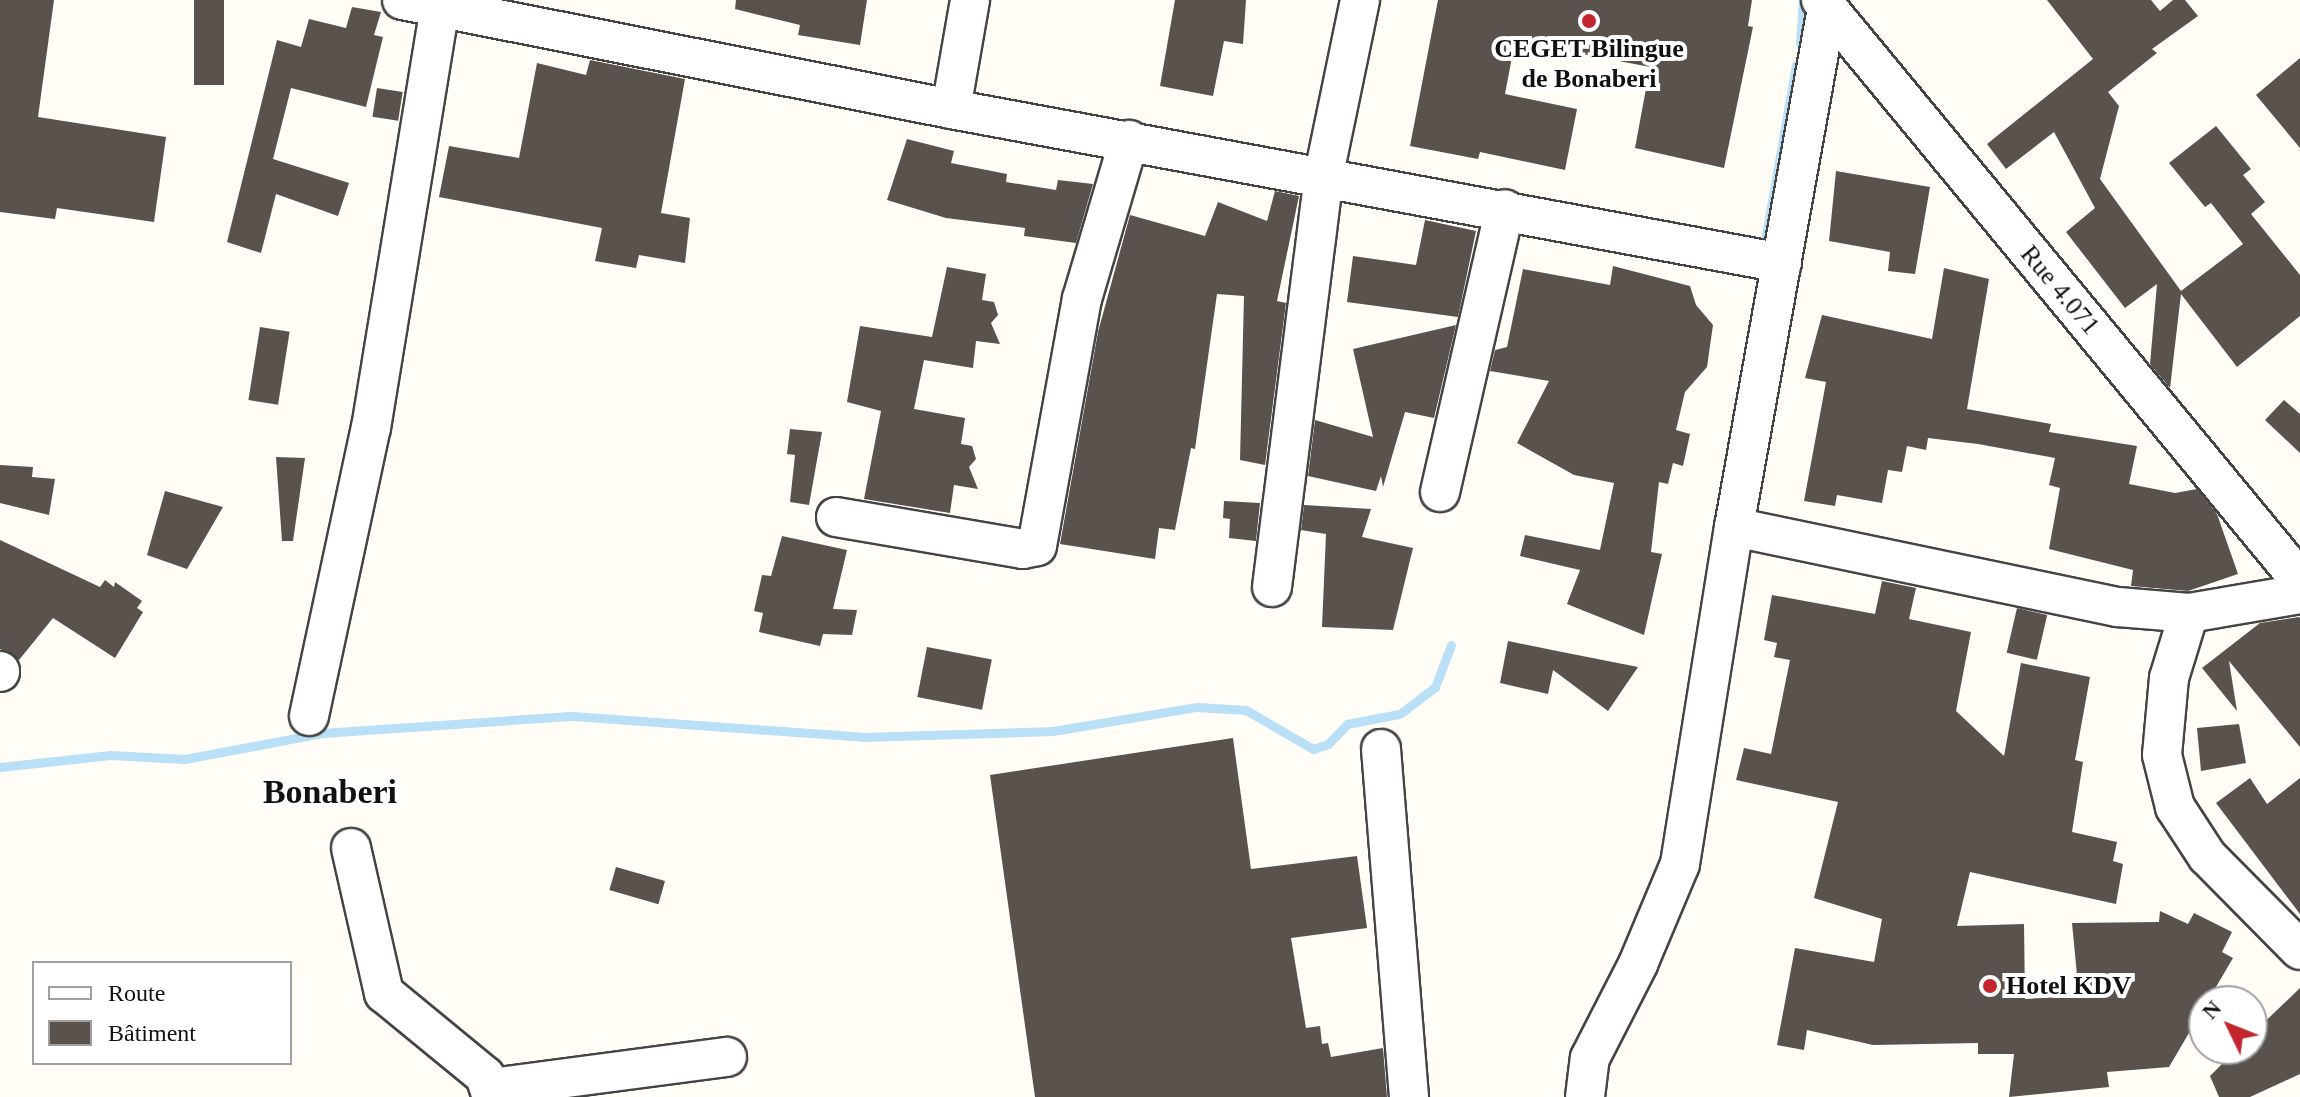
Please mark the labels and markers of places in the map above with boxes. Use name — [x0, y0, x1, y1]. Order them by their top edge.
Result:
marker: CEGET Bilingue de Bonaberi — [1580, 12, 1598, 30]
place label: CEGET Bilingue de Bonaberi — [1494, 33, 1684, 94]
place label: Hotel KDV — [2006, 970, 2131, 1002]
marker: Hotel KDV — [1981, 977, 1999, 995]

